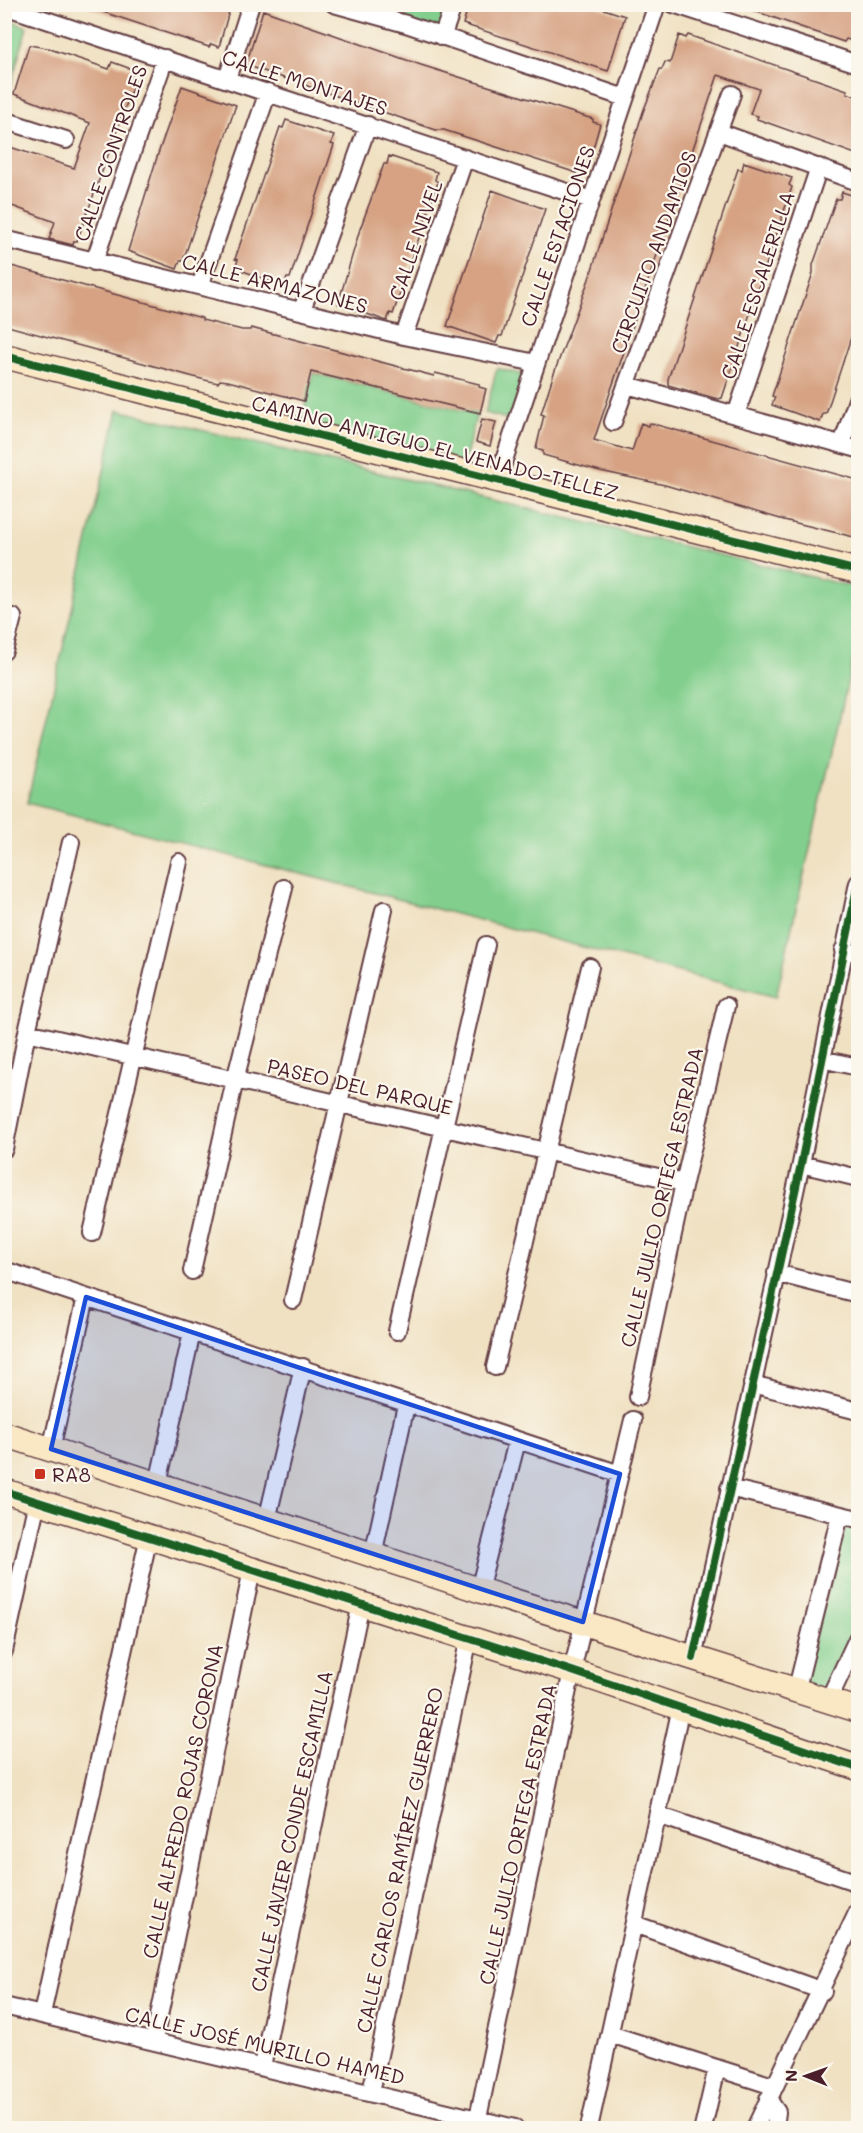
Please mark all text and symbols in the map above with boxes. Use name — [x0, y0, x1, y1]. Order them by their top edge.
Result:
street label: CALLE MONTAJES — [219, 43, 391, 121]
street label: CALLE CONTROLES — [68, 61, 152, 245]
street label: CALLE ESTACIONES — [514, 142, 600, 330]
street label: CIRCUITO ANDAMIOS — [604, 147, 702, 357]
street label: CALLE NIVEL — [382, 176, 448, 304]
street label: CALLE ESCALERILLA — [714, 188, 800, 382]
street label: CALLE ARMAZONES — [180, 247, 370, 319]
street label: CAMINO ANTIGUO EL VENADO-TELLEZ — [249, 389, 621, 505]
street label: CALLE JULIO ORTEGA ESTRADA — [614, 1044, 708, 1350]
street label: PASEO DEL PARQUE — [265, 1052, 455, 1120]
place label: RA8 — [52, 1461, 91, 1487]
marker: RA8 — [33, 1467, 47, 1481]
street label: CALLE ALFREDO ROJAS CORONA — [136, 1641, 228, 1961]
street label: CALLE JAVIER CONDE ESCAMILLA — [244, 1668, 338, 1994]
street label: CALLE JULIO ORTEGA ESTRADA — [472, 1681, 562, 1987]
street label: CALLE CARLOS RAMÍREZ GUERRERO — [350, 1685, 448, 2035]
street label: CALLE JOSÉ MURILLO HAMED — [123, 2000, 407, 2090]
north arrow — [776, 2046, 836, 2106]
text: N — [780, 2069, 801, 2082]

